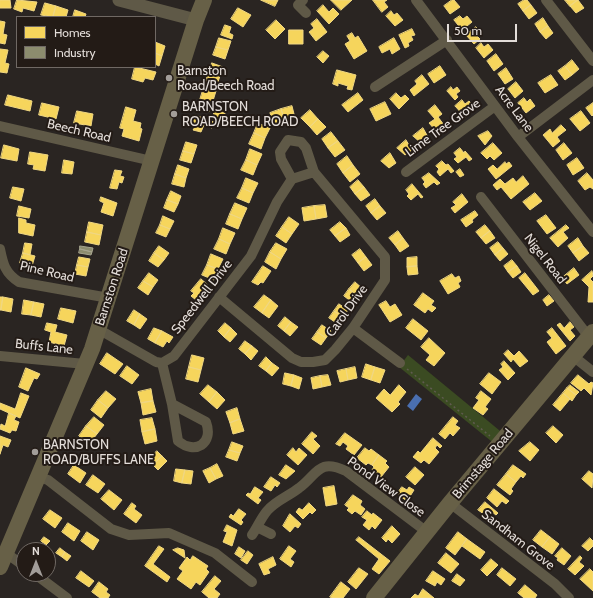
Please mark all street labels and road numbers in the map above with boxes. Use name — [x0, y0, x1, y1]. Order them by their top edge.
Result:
street label: Acre Lane — [492, 83, 536, 135]
street label: Lime Tree Grove — [403, 96, 483, 160]
street label: Beech Road — [46, 116, 112, 146]
street label: Nigel Road — [521, 231, 569, 287]
street label: Barnston Road — [92, 246, 132, 328]
street label: Speedwell Drive — [168, 257, 236, 337]
street label: Pine Road — [18, 258, 76, 286]
street label: Carol Drive — [323, 282, 371, 340]
street label: Buffs Lane — [14, 336, 74, 358]
street label: Brimstage Road — [449, 426, 517, 502]
street label: Pond View Close — [344, 454, 428, 520]
street label: Sandham Grove — [478, 507, 558, 573]

